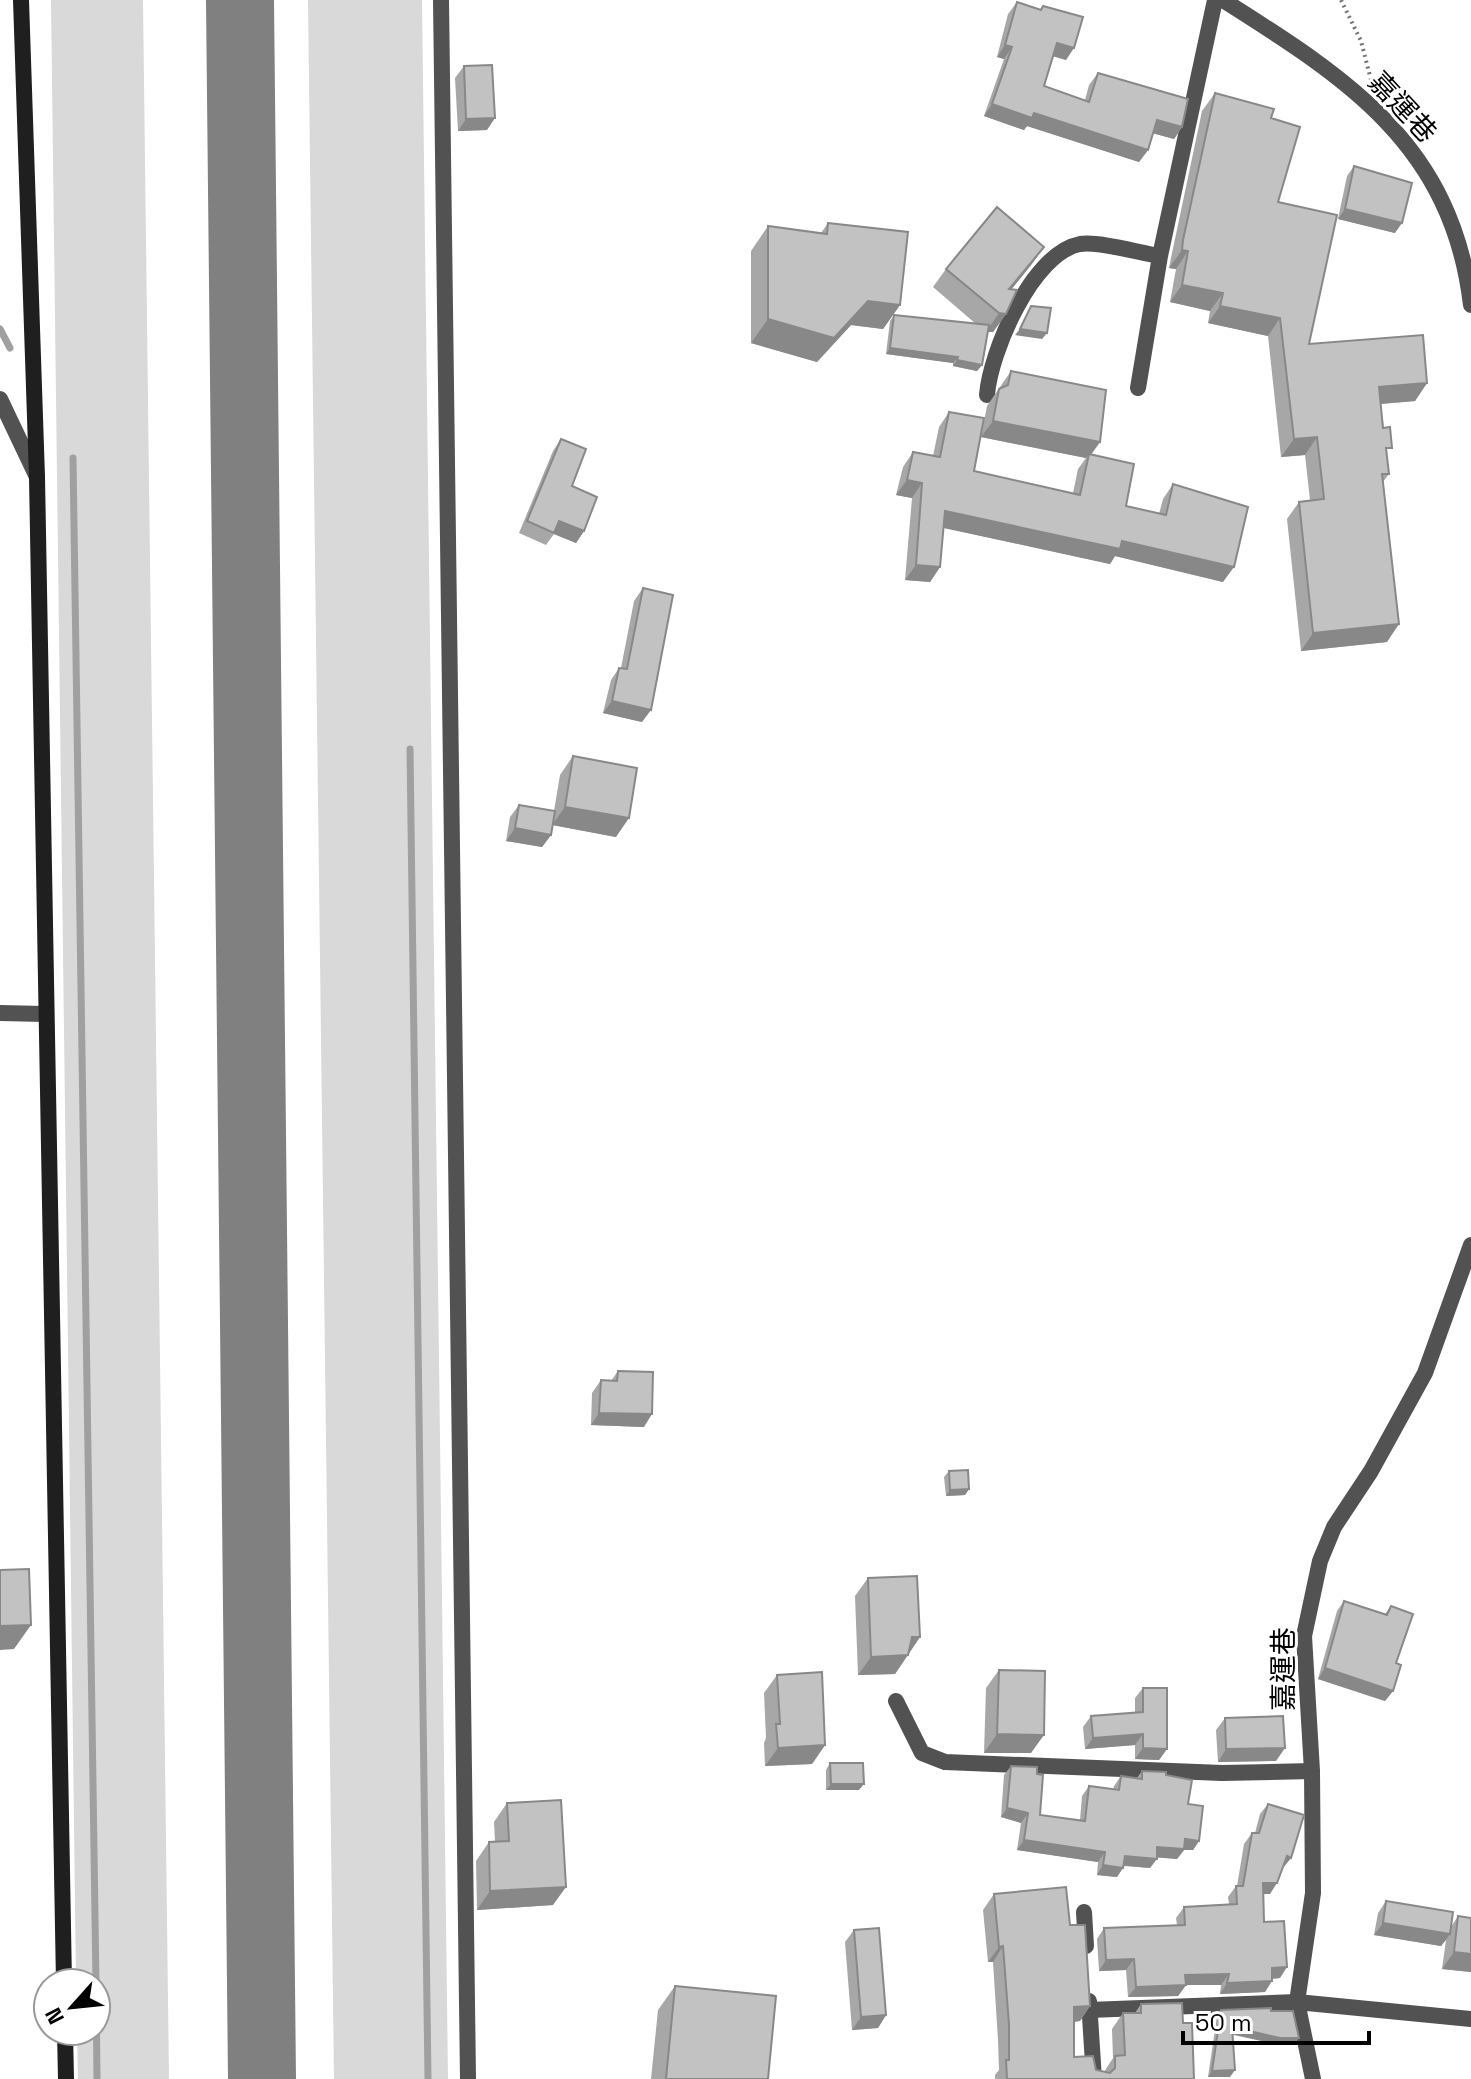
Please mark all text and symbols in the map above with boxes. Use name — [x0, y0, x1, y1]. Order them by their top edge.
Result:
street label: 嘉運巷 — [1361, 64, 1445, 150]
street label: 嘉運巷 — [1265, 1627, 1301, 1711]
north arrow — [32, 1967, 112, 2047]
scale bar — [1183, 1995, 1369, 2045]
text: N — [38, 2003, 70, 2029]
text: 50 m — [1195, 2007, 1252, 2038]

